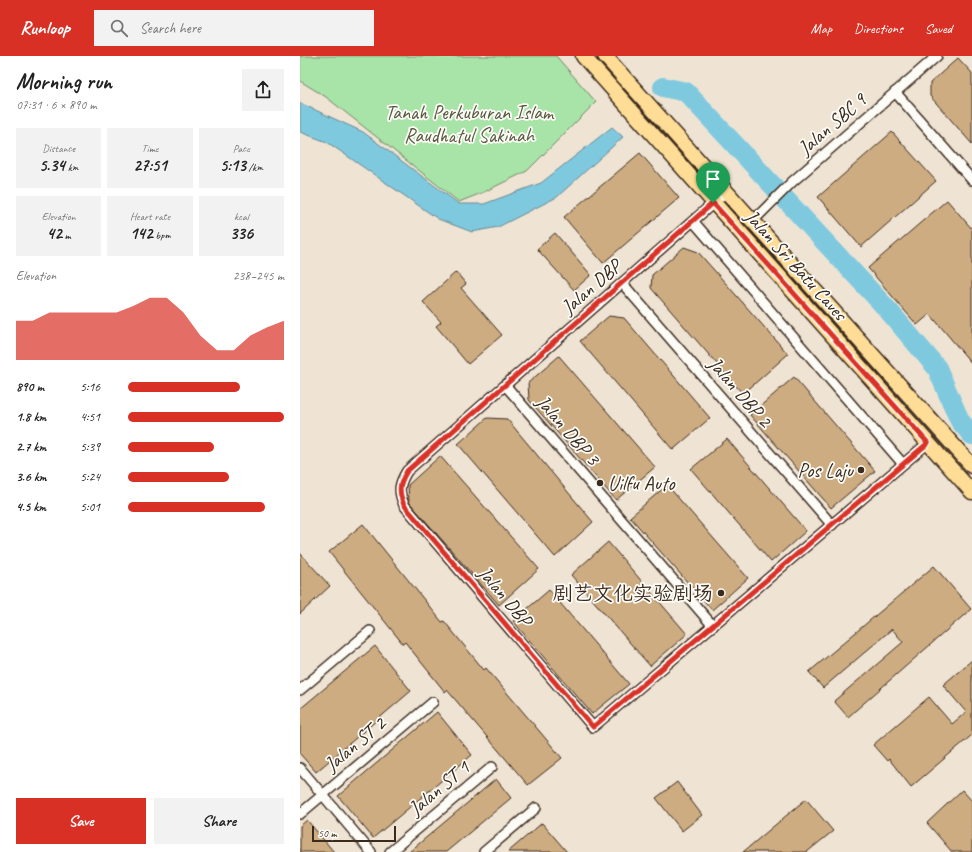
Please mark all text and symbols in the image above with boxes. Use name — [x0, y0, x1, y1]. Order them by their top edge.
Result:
search box — [94, 10, 374, 46]
text: Runloop — [20, 16, 70, 40]
icon: search — [108, 17, 130, 39]
text: Search here — [140, 19, 201, 38]
text: Map — [811, 20, 832, 37]
text: Directions — [854, 20, 903, 37]
text: Saved — [925, 20, 952, 37]
text: Morning run — [16, 68, 112, 96]
button: share — [242, 69, 284, 111]
street label: Jalan SBC 9 — [792, 86, 873, 161]
text: 07:31 · 6 × 890 m — [16, 97, 97, 113]
park label: Tanah Perkuburan Islam Raudhatul Sakinah — [385, 100, 555, 148]
text: Distance — [42, 141, 75, 155]
text: Time — [142, 141, 158, 155]
text: Pace — [233, 141, 250, 155]
text: 5.34 — [39, 155, 65, 176]
text: 27:51 — [133, 155, 167, 176]
text: 5:13 — [220, 155, 246, 176]
text: km — [65, 160, 78, 174]
text: /km — [246, 160, 263, 174]
pin — [696, 162, 730, 203]
icon: arrive — [702, 168, 724, 190]
street label: Jalan Sri Batu Caves — [739, 204, 854, 327]
text: Elevation — [42, 209, 76, 223]
text: Heart rate — [130, 209, 170, 223]
text: kcal — [234, 209, 249, 223]
text: 42 — [47, 223, 62, 244]
text: 142 — [130, 223, 153, 244]
text: 336 — [230, 223, 253, 244]
text: m — [62, 228, 71, 242]
text: bpm — [153, 228, 170, 242]
street label: Jalan DBP — [555, 253, 628, 320]
text: Elevation — [16, 268, 56, 284]
text: 238–245 m — [233, 268, 284, 284]
street label: Jalan DBP 2 — [702, 351, 779, 434]
text: 890 m — [16, 379, 44, 395]
text: 5:16 — [80, 379, 100, 395]
street label: Jalan DBP 3 — [530, 389, 607, 472]
text: 1.8 km — [16, 409, 46, 425]
text: 4:51 — [80, 409, 100, 425]
text: 2.7 km — [16, 439, 46, 455]
text: 5:39 — [80, 439, 100, 455]
place label: Pos Laju — [798, 458, 855, 483]
marker: Pos Laju — [856, 465, 866, 475]
text: 3.6 km — [16, 469, 47, 485]
text: 5:24 — [80, 469, 100, 485]
place label: Uilfu Auto — [608, 471, 675, 496]
marker: Uilfu Auto — [595, 478, 605, 488]
text: 4.5 km — [16, 499, 46, 515]
text: 5:01 — [80, 499, 100, 515]
street label: Jalan DBP — [472, 560, 539, 633]
place label: 剧艺文化实验剧场 — [553, 581, 713, 606]
marker: 剧艺文化实验剧场 — [716, 588, 726, 598]
street label: Jalan ST 2 — [318, 710, 392, 777]
street label: Jalan ST 1 — [402, 755, 476, 821]
button: Save — [16, 798, 146, 844]
button: Share — [154, 798, 284, 844]
scale bar — [312, 824, 396, 843]
text: 50 m — [318, 826, 337, 840]

